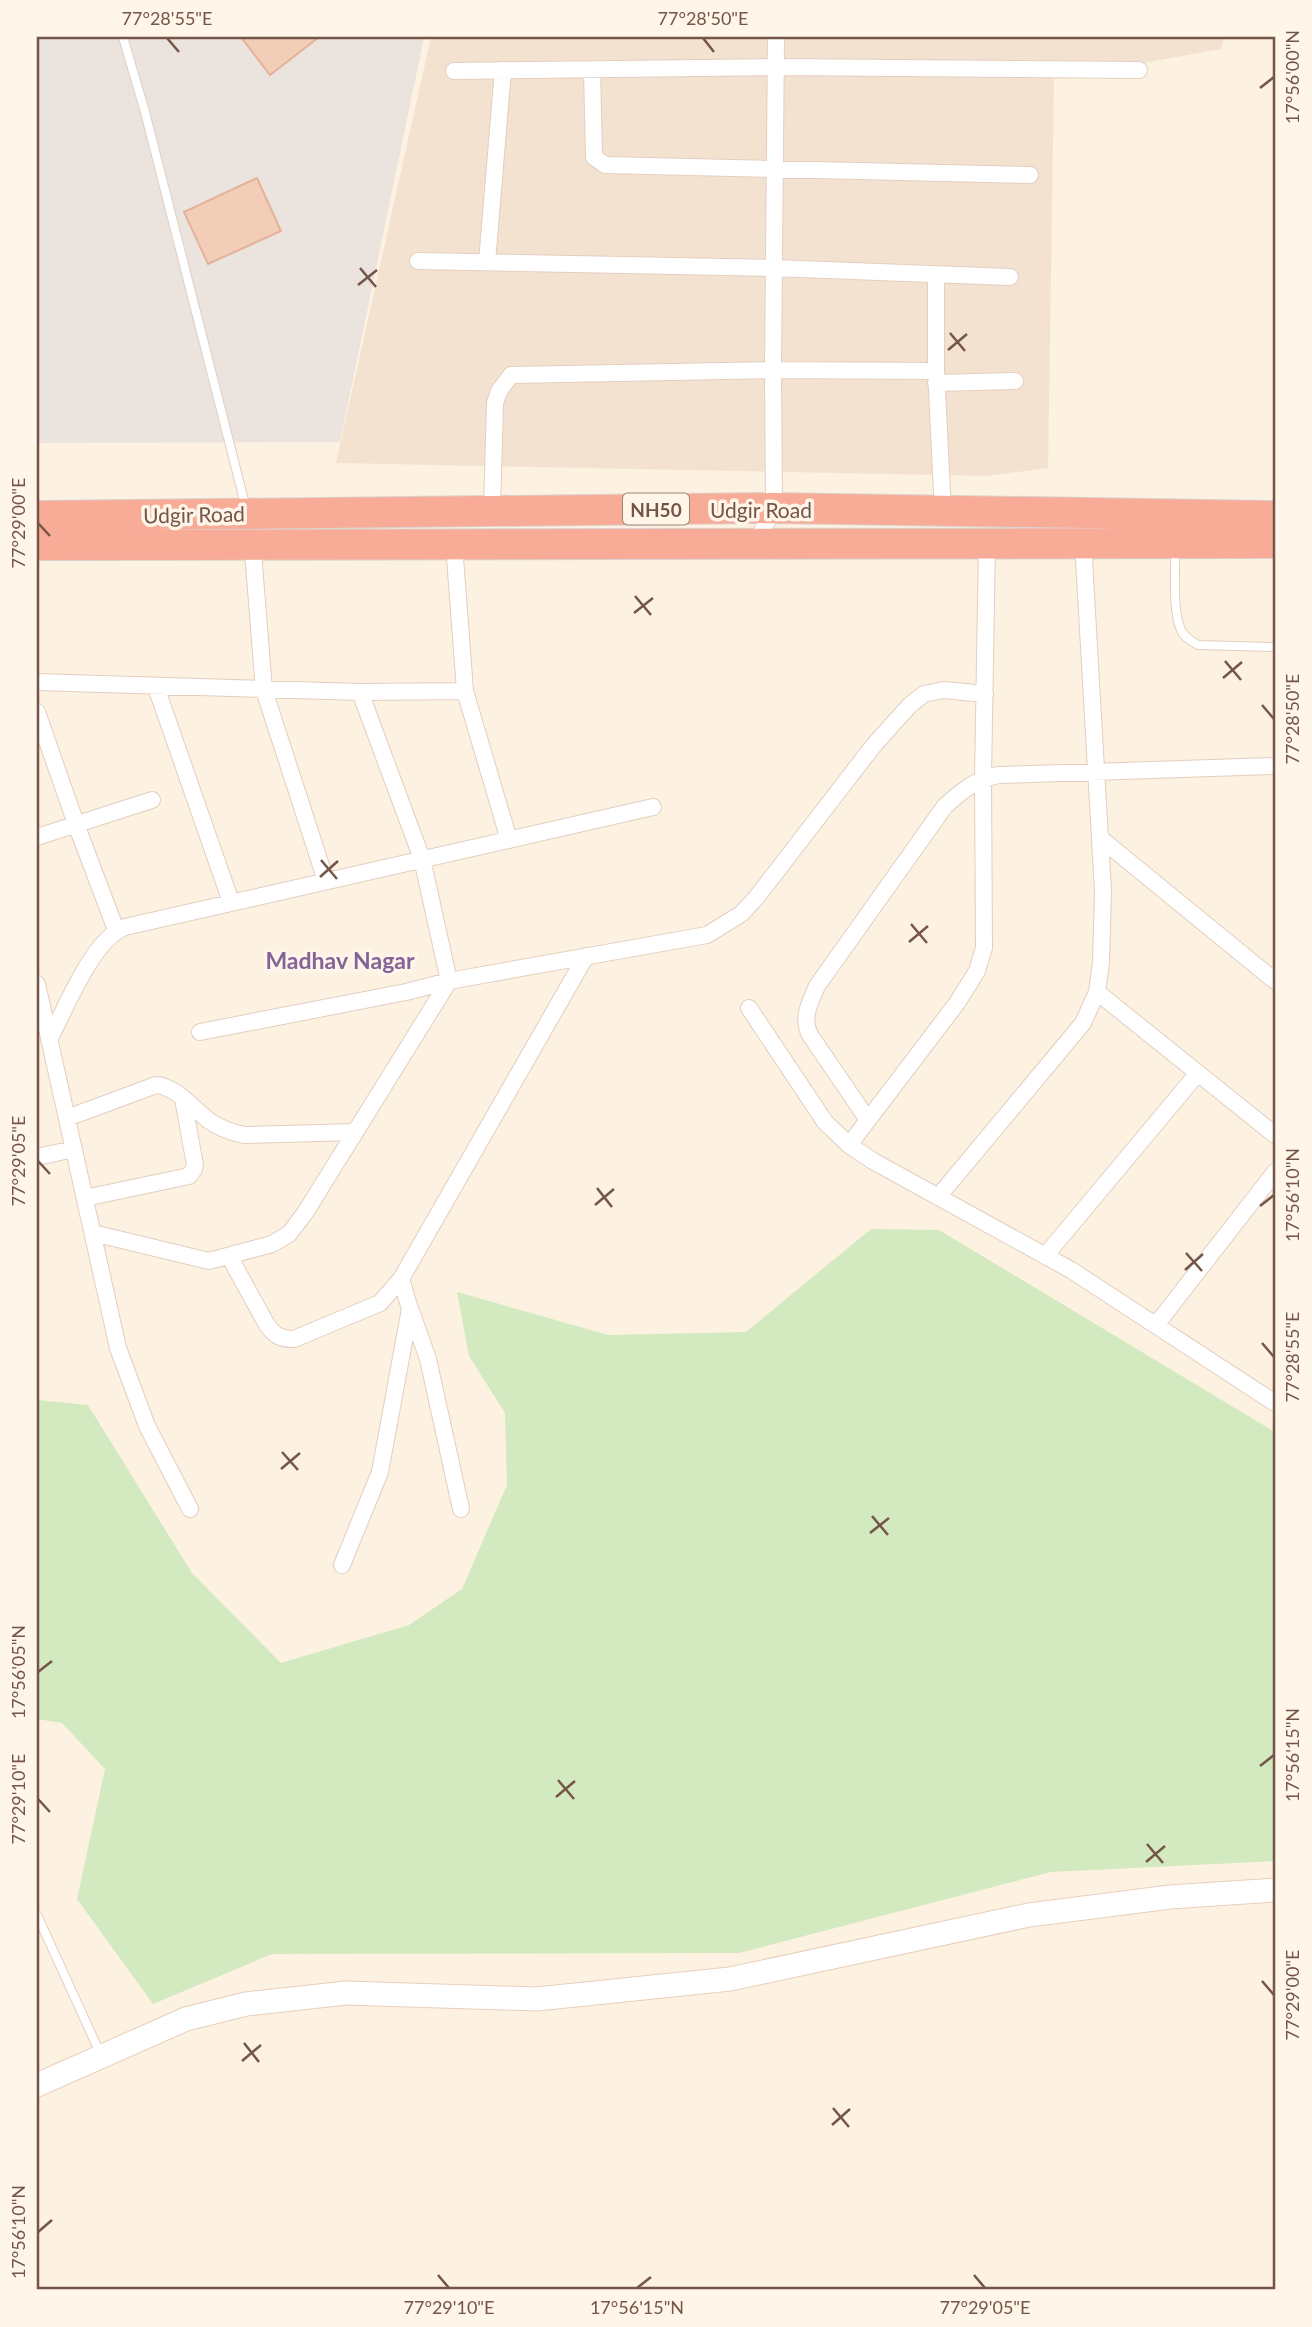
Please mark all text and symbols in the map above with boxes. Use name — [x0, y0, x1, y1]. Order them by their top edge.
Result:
text: 77°28'55"E — [122, 7, 212, 29]
text: 77°28'50"E — [658, 7, 748, 29]
text: 17°56'00"N — [1281, 30, 1303, 124]
text: 77°29'00"E — [7, 478, 29, 568]
road number: NH50 — [623, 494, 689, 524]
street label: Udgir Road — [710, 497, 812, 522]
street label: Udgir Road — [143, 501, 245, 527]
text: 77°28'50"E — [1281, 674, 1303, 764]
district label: Madhav Nagar — [265, 946, 415, 974]
text: 77°29'05"E — [7, 1116, 29, 1206]
text: 17°56'10"N — [1281, 1148, 1303, 1242]
text: 77°28'55"E — [1281, 1312, 1303, 1402]
text: 17°56'05"N — [7, 1625, 29, 1719]
text: 17°56'15"N — [1281, 1708, 1303, 1802]
text: 77°29'10"E — [7, 1754, 29, 1844]
text: 77°29'00"E — [1281, 1950, 1303, 2040]
text: 17°56'10"N — [7, 2185, 29, 2279]
text: 77°29'10"E — [404, 2296, 494, 2318]
text: 17°56'15"N — [590, 2296, 684, 2318]
text: 77°29'05"E — [940, 2296, 1030, 2318]

